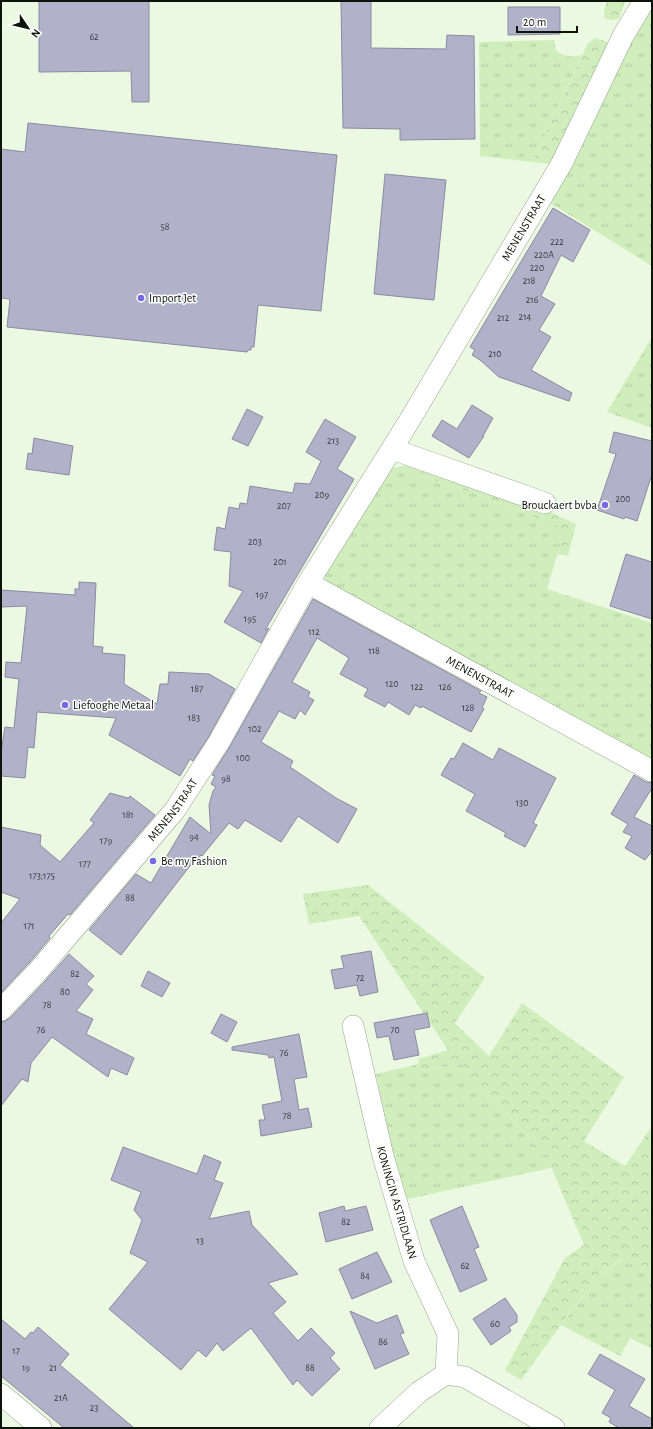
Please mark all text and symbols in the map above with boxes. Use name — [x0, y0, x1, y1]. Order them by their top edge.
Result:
north arrow — [8, 8, 48, 48]
scale bar — [517, 8, 577, 34]
text: 20 m — [523, 16, 546, 28]
text: N — [29, 27, 42, 40]
house number: 62 — [89, 32, 99, 42]
street label: MENENSTRAAT — [499, 192, 548, 263]
house number: 58 — [161, 222, 170, 232]
house number: 222 — [550, 237, 564, 247]
house number: 220A — [534, 250, 554, 260]
house number: 220 — [530, 263, 544, 273]
house number: 218 — [523, 276, 536, 286]
place label: Import Jet — [149, 292, 196, 304]
marker: Import Jet — [136, 293, 146, 303]
house number: 216 — [526, 295, 539, 305]
house number: 214 — [519, 312, 532, 322]
house number: 212 — [497, 313, 510, 323]
house number: 210 — [488, 349, 502, 359]
house number: 213 — [327, 436, 339, 446]
house number: 209 — [315, 490, 330, 500]
house number: 200 — [615, 494, 631, 504]
place label: Brouckaert bvba — [521, 499, 597, 511]
marker: Brouckaert bvba — [600, 500, 610, 510]
house number: 207 — [277, 501, 291, 511]
house number: 203 — [248, 537, 262, 547]
house number: 201 — [273, 557, 287, 567]
house number: 197 — [256, 590, 268, 600]
house number: 195 — [244, 614, 256, 624]
house number: 112 — [308, 627, 320, 637]
house number: 118 — [368, 646, 380, 656]
street label: MENENSTRAAT — [444, 654, 516, 700]
house number: 120 — [385, 679, 399, 689]
house number: 122 — [411, 682, 424, 692]
house number: 126 — [439, 682, 452, 692]
house number: 187 — [191, 684, 203, 694]
place label: Liefooghe Metaal — [73, 699, 154, 711]
marker: Liefooghe Metaal — [60, 700, 70, 710]
house number: 128 — [462, 703, 475, 713]
house number: 183 — [188, 713, 200, 723]
house number: 102 — [248, 724, 262, 734]
house number: 100 — [236, 753, 250, 763]
house number: 98 — [221, 774, 231, 784]
street label: MENENSTRAAT — [145, 776, 200, 843]
house number: 130 — [516, 798, 528, 808]
house number: 181 — [122, 810, 134, 820]
house number: 94 — [189, 832, 199, 842]
house number: 179 — [100, 836, 112, 846]
place label: Be my Fashion — [161, 855, 227, 868]
marker: Be my Fashion — [148, 856, 158, 866]
house number: 177 — [79, 859, 91, 869]
house number: 173;175 — [29, 871, 55, 881]
house number: 88 — [125, 893, 135, 903]
house number: 171 — [23, 921, 35, 931]
house number: 82 — [70, 969, 80, 979]
house number: 72 — [356, 973, 365, 983]
house number: 80 — [60, 987, 70, 997]
house number: 78 — [43, 1000, 52, 1010]
house number: 76 — [37, 1025, 46, 1035]
house number: 70 — [390, 1025, 400, 1035]
house number: 76 — [280, 1048, 289, 1058]
house number: 78 — [283, 1111, 292, 1121]
street label: KONINGIN ASTRIDLAAN — [375, 1145, 419, 1260]
house number: 82 — [341, 1217, 351, 1227]
house number: 13 — [196, 1236, 204, 1246]
house number: 62 — [460, 1261, 470, 1271]
house number: 84 — [360, 1271, 370, 1281]
house number: 60 — [490, 1319, 500, 1329]
house number: 86 — [378, 1337, 388, 1347]
house number: 17 — [12, 1346, 20, 1356]
house number: 19 — [22, 1363, 30, 1373]
house number: 21 — [49, 1363, 57, 1373]
house number: 88 — [305, 1363, 315, 1373]
house number: 21A — [54, 1393, 68, 1403]
house number: 23 — [90, 1403, 98, 1413]

